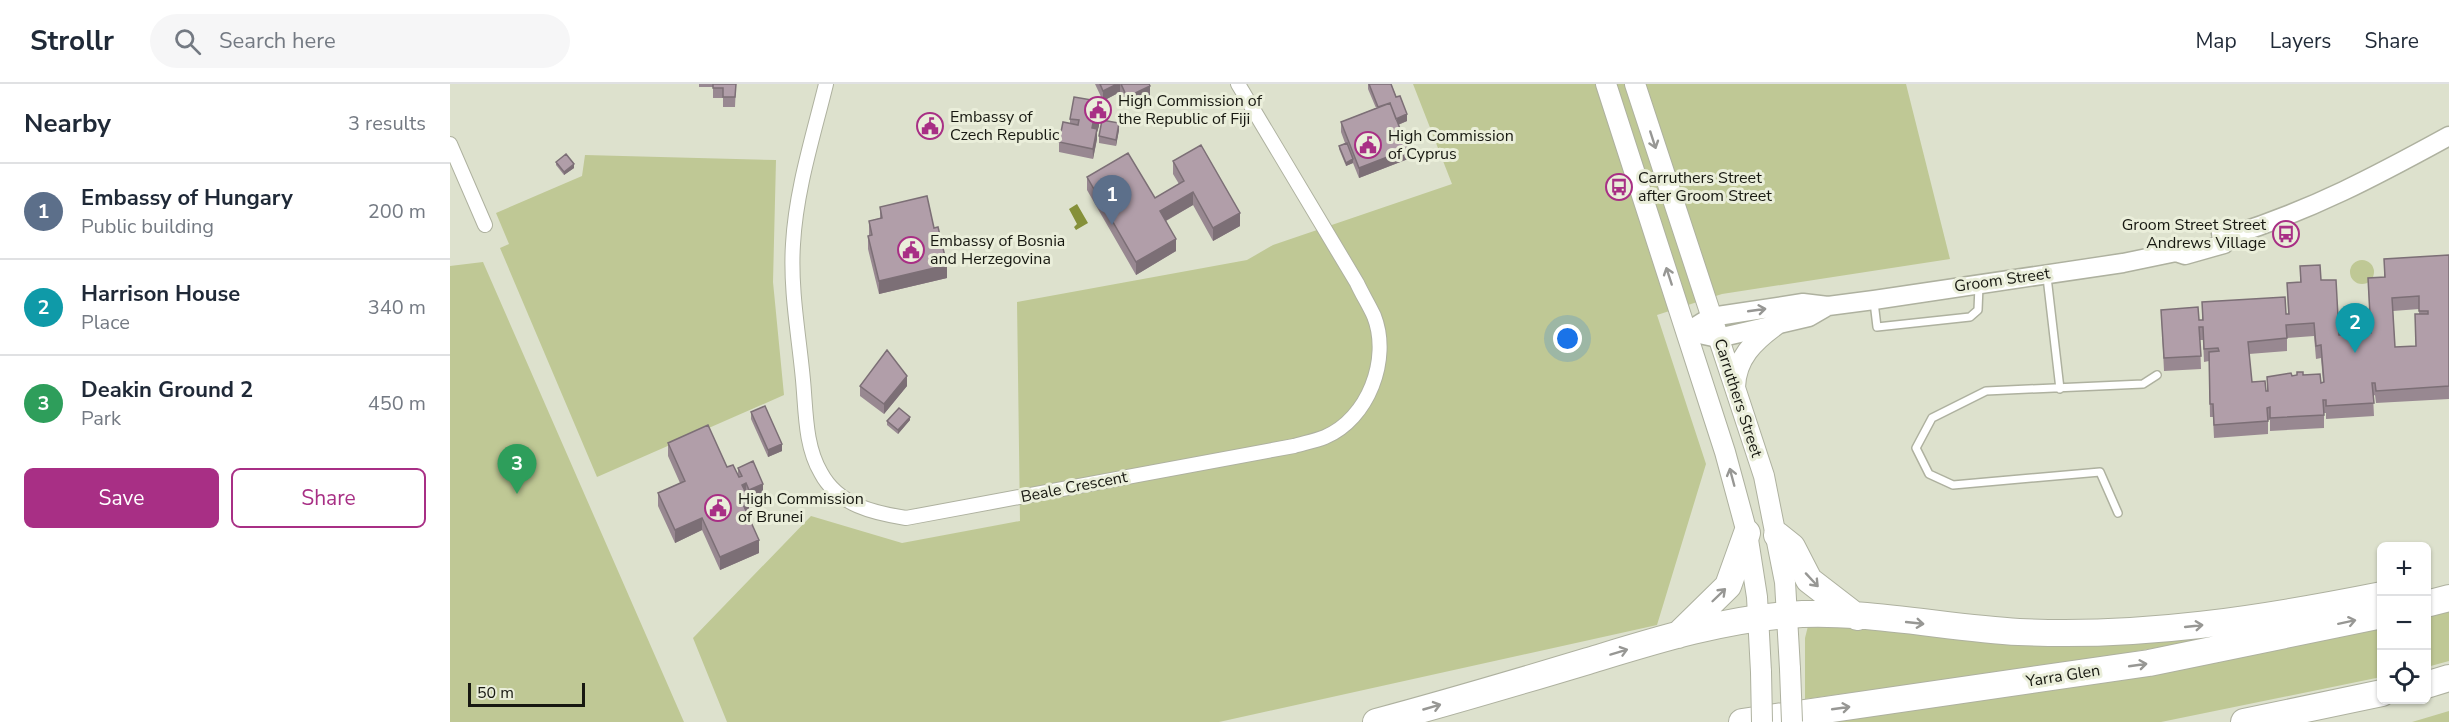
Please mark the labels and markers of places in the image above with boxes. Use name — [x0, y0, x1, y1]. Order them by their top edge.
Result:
place label: High Commission of the Republic of Fiji — [1118, 90, 1263, 130]
public building icon: High Commission of the Republic of Fiji — [1083, 95, 1113, 125]
place label: Embassy of Czech Republic — [950, 106, 1060, 146]
public building icon: Embassy of Czech Republic — [915, 111, 945, 141]
place label: High Commission of Cyprus — [1388, 125, 1514, 165]
public building icon: High Commission of Cyprus — [1353, 130, 1383, 160]
place label: Carruthers Street after Groom Street — [1638, 167, 1772, 207]
bus stop icon: Carruthers Street after Groom Street — [1604, 172, 1634, 202]
pin: 1 — [1092, 176, 1132, 225]
place label: Groom Street Street Andrews Village — [2122, 214, 2266, 254]
bus stop icon: Groom Street Street Andrews Village — [2271, 219, 2301, 249]
place label: Embassy of Bosnia and Herzegovina — [930, 230, 1065, 270]
public building icon: Embassy of Bosnia and Herzegovina — [896, 235, 926, 265]
pin: 2 — [2336, 304, 2374, 353]
pin: 3 — [498, 444, 536, 494]
place label: High Commission of Brunei — [738, 488, 864, 528]
public building icon: High Commission of Brunei — [703, 493, 733, 523]

